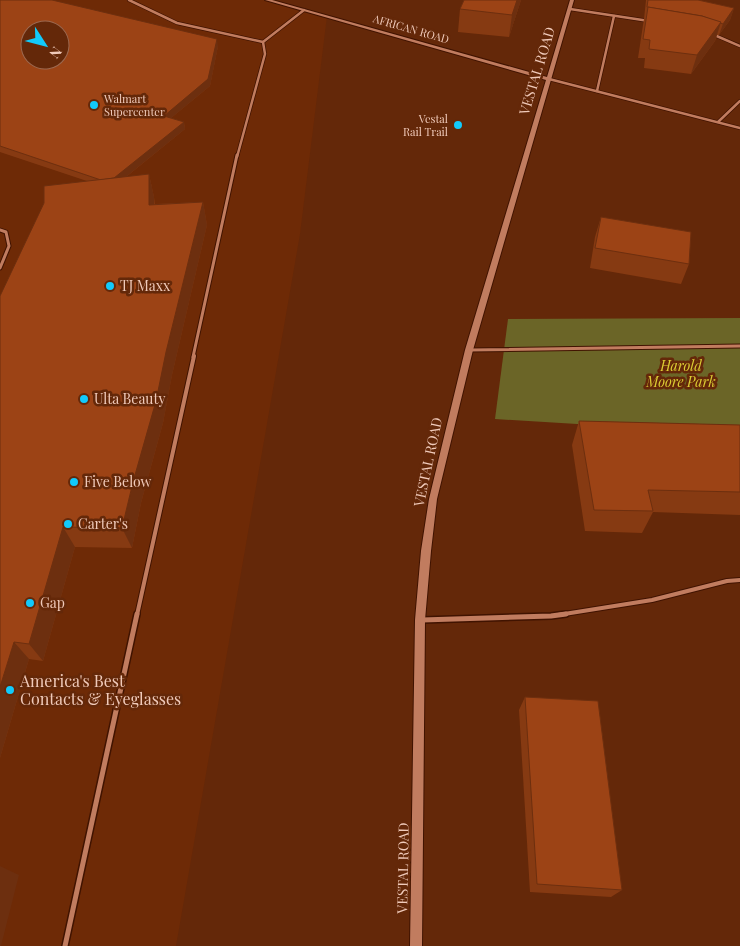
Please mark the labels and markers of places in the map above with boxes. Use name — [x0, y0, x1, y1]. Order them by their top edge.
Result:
place label: Walmart Supercenter — [103, 91, 165, 119]
marker: Walmart Supercenter — [88, 99, 100, 111]
place label: Vestal Rail Trail — [403, 111, 448, 139]
marker: Vestal Rail Trail — [452, 119, 464, 131]
place label: TJ Maxx — [120, 276, 171, 295]
marker: TJ Maxx — [104, 280, 116, 292]
place label: Ulta Beauty — [94, 389, 166, 408]
marker: Ulta Beauty — [78, 393, 90, 405]
place label: Five Below — [84, 472, 152, 491]
marker: Five Below — [68, 476, 80, 488]
place label: Carter's — [78, 514, 128, 533]
marker: Carter's — [62, 518, 74, 530]
place label: Gap — [40, 593, 65, 612]
marker: Gap — [24, 597, 36, 609]
place label: America's Best Contacts & Eyeglasses — [19, 670, 181, 709]
marker: America's Best Contacts & Eyeglasses — [4, 684, 16, 696]

